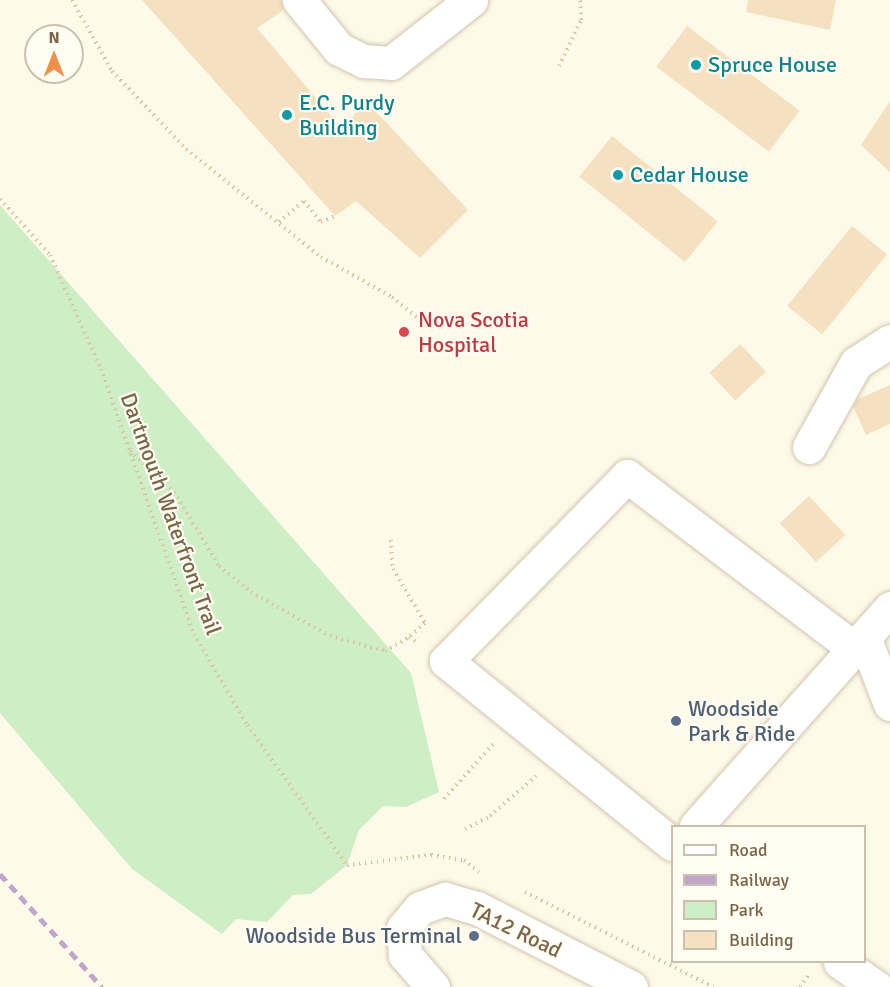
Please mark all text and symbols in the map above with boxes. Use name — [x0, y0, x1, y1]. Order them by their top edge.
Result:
north arrow — [24, 24, 84, 84]
text: N — [48, 28, 60, 48]
place label: Spruce House — [708, 52, 837, 78]
marker: Spruce House — [689, 58, 703, 72]
place label: E.C. Purdy Building — [299, 89, 395, 140]
marker: E.C. Purdy Building — [280, 108, 294, 122]
place label: Cedar House — [630, 162, 749, 188]
marker: Cedar House — [611, 168, 625, 182]
place label: Nova Scotia Hospital — [418, 306, 529, 358]
marker: Nova Scotia Hospital — [395, 323, 413, 341]
street label: Dartmouth Waterfront Trail — [115, 389, 227, 639]
place label: Woodside Park & Ride — [688, 695, 796, 746]
marker: Woodside Park & Ride — [669, 714, 683, 728]
legend — [671, 825, 866, 963]
text: Road — [729, 839, 768, 861]
text: Railway — [729, 869, 789, 891]
street label: TA12 Road — [466, 897, 566, 963]
text: Park — [729, 899, 764, 921]
place label: Woodside Bus Terminal — [245, 923, 462, 949]
marker: Woodside Bus Terminal — [467, 929, 481, 943]
text: Building — [729, 929, 793, 951]

